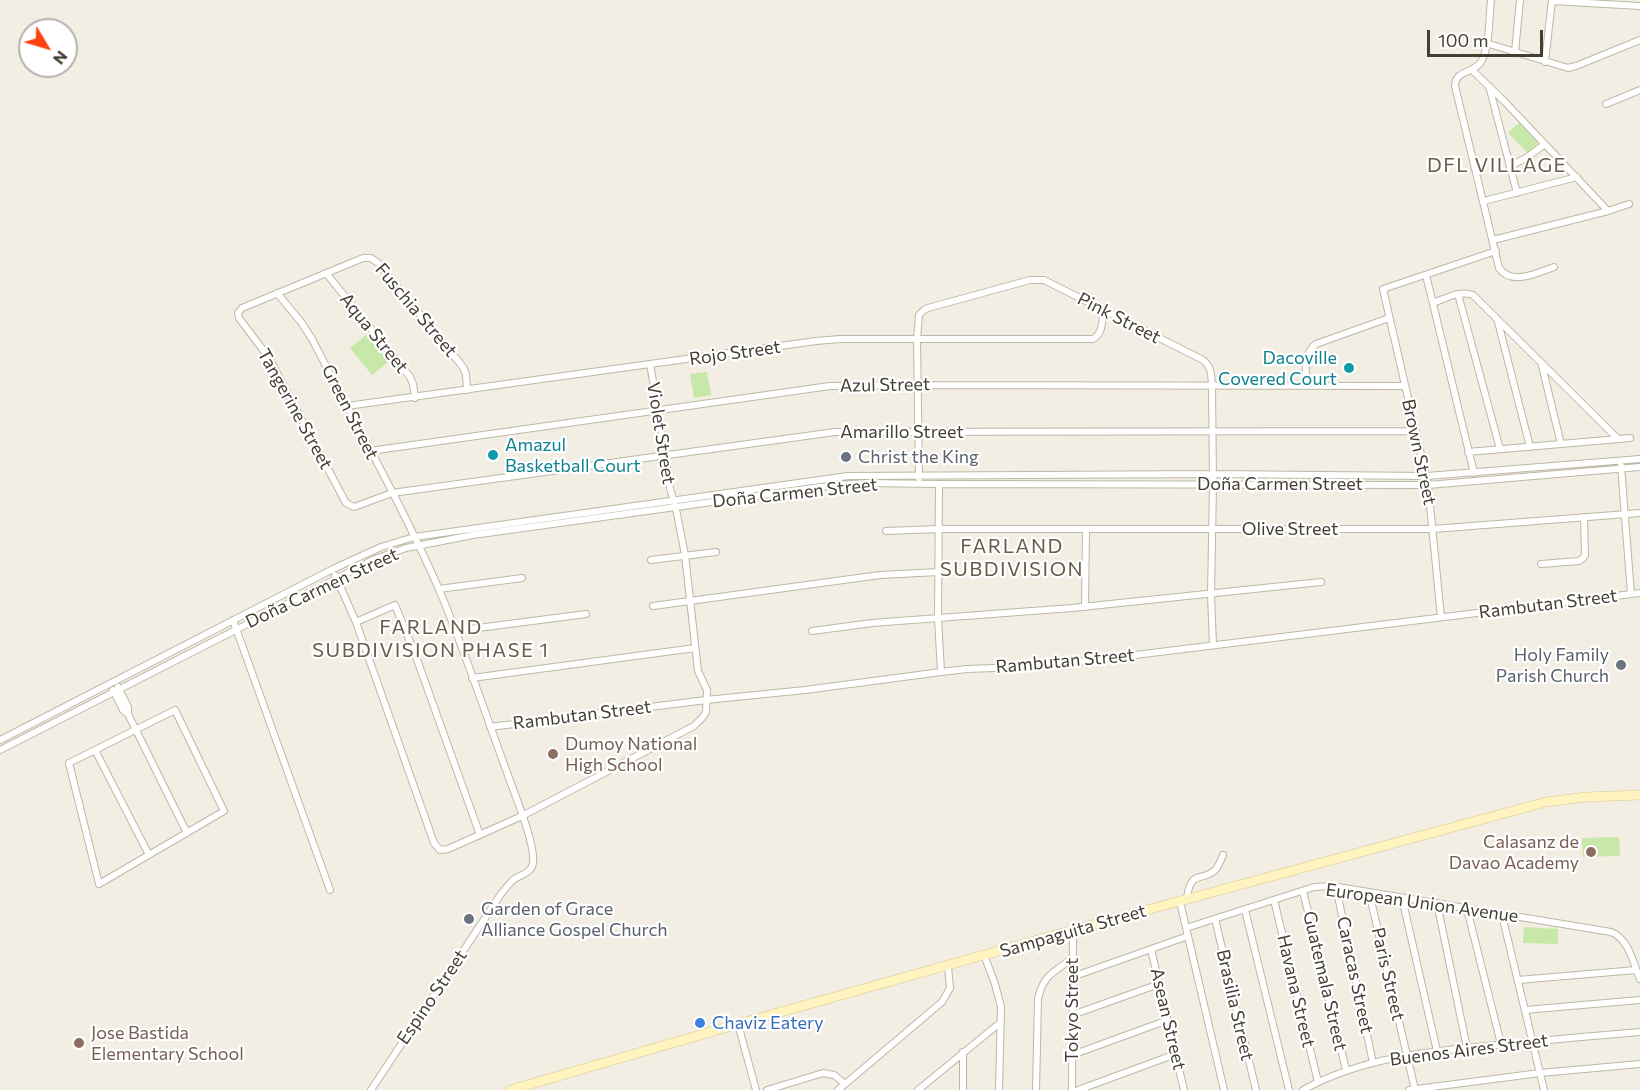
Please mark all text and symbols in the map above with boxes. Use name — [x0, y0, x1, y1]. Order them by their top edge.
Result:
north arrow — [18, 18, 78, 78]
scale bar — [1430, 18, 1546, 56]
text: 100 m — [1438, 29, 1488, 51]
text: N — [50, 48, 72, 69]
district label: DFL VILLAGE — [1427, 153, 1567, 177]
street label: Fuschia Street — [370, 259, 462, 361]
street label: Pink Street — [1074, 288, 1164, 348]
street label: Aqua Street — [335, 289, 413, 377]
street label: Rojo Street — [688, 336, 782, 370]
street label: Tangerine Street — [253, 345, 337, 473]
place label: Dacoville Covered Court — [1218, 347, 1337, 389]
street label: Green Street — [317, 361, 383, 463]
marker: Dacoville Covered Court — [1342, 361, 1356, 375]
street label: Azul Street — [840, 373, 930, 397]
street label: Violet Street — [642, 380, 680, 486]
street label: Brown Street — [1397, 397, 1441, 507]
street label: Amarillo Street — [840, 421, 964, 443]
place label: Amazul Basketball Court — [505, 434, 641, 476]
place label: Christ the King — [858, 446, 979, 468]
marker: Amazul Basketball Court — [486, 448, 500, 462]
marker: Christ the King — [839, 450, 853, 464]
street label: Doña Carmen Street — [1197, 473, 1363, 495]
street label: Doña Carmen Street — [711, 474, 879, 512]
street label: Olive Street — [1242, 518, 1338, 540]
district label: FARLAND SUBDIVISION — [940, 534, 1084, 581]
street label: Doña Carmen Street — [242, 543, 402, 633]
street label: Rambutan Street — [1478, 585, 1618, 623]
district label: FARLAND SUBDIVISION PHASE 1 — [312, 615, 550, 662]
street label: Rambutan Street — [995, 644, 1135, 678]
place label: Holy Family Parish Church — [1496, 644, 1609, 686]
marker: Holy Family Parish Church — [1614, 658, 1628, 672]
street label: Rambutan Street — [512, 696, 652, 734]
place label: Dumoy National High School — [565, 733, 697, 776]
marker: Dumoy National High School — [546, 747, 560, 761]
place label: Calasanz de Davao Academy — [1449, 831, 1579, 874]
marker: Calasanz de Davao Academy — [1584, 845, 1598, 859]
street label: European Union Avenue — [1324, 879, 1520, 927]
place label: Garden of Grace Alliance Gospel Church — [481, 898, 668, 940]
street label: Sampaguita Street — [997, 900, 1149, 962]
street label: Guatemala Street — [1298, 909, 1352, 1053]
marker: Garden of Grace Alliance Gospel Church — [462, 912, 476, 926]
street label: Caracas Street — [1332, 915, 1378, 1035]
street label: Paris Street — [1367, 925, 1409, 1023]
street label: Havana Street — [1273, 932, 1319, 1050]
street label: Espino Street — [392, 946, 472, 1048]
street label: Brasilia Street — [1212, 947, 1258, 1063]
street label: Tokyo Street — [1061, 958, 1083, 1062]
street label: Asean Street — [1146, 966, 1190, 1072]
place label: Chaviz Eatery — [712, 1012, 823, 1034]
marker: Chaviz Eatery — [693, 1016, 707, 1030]
place label: Jose Bastida Elementary School — [91, 1022, 244, 1064]
street label: Buenos Aires Street — [1388, 1030, 1550, 1070]
marker: Jose Bastida Elementary School — [72, 1036, 86, 1050]

